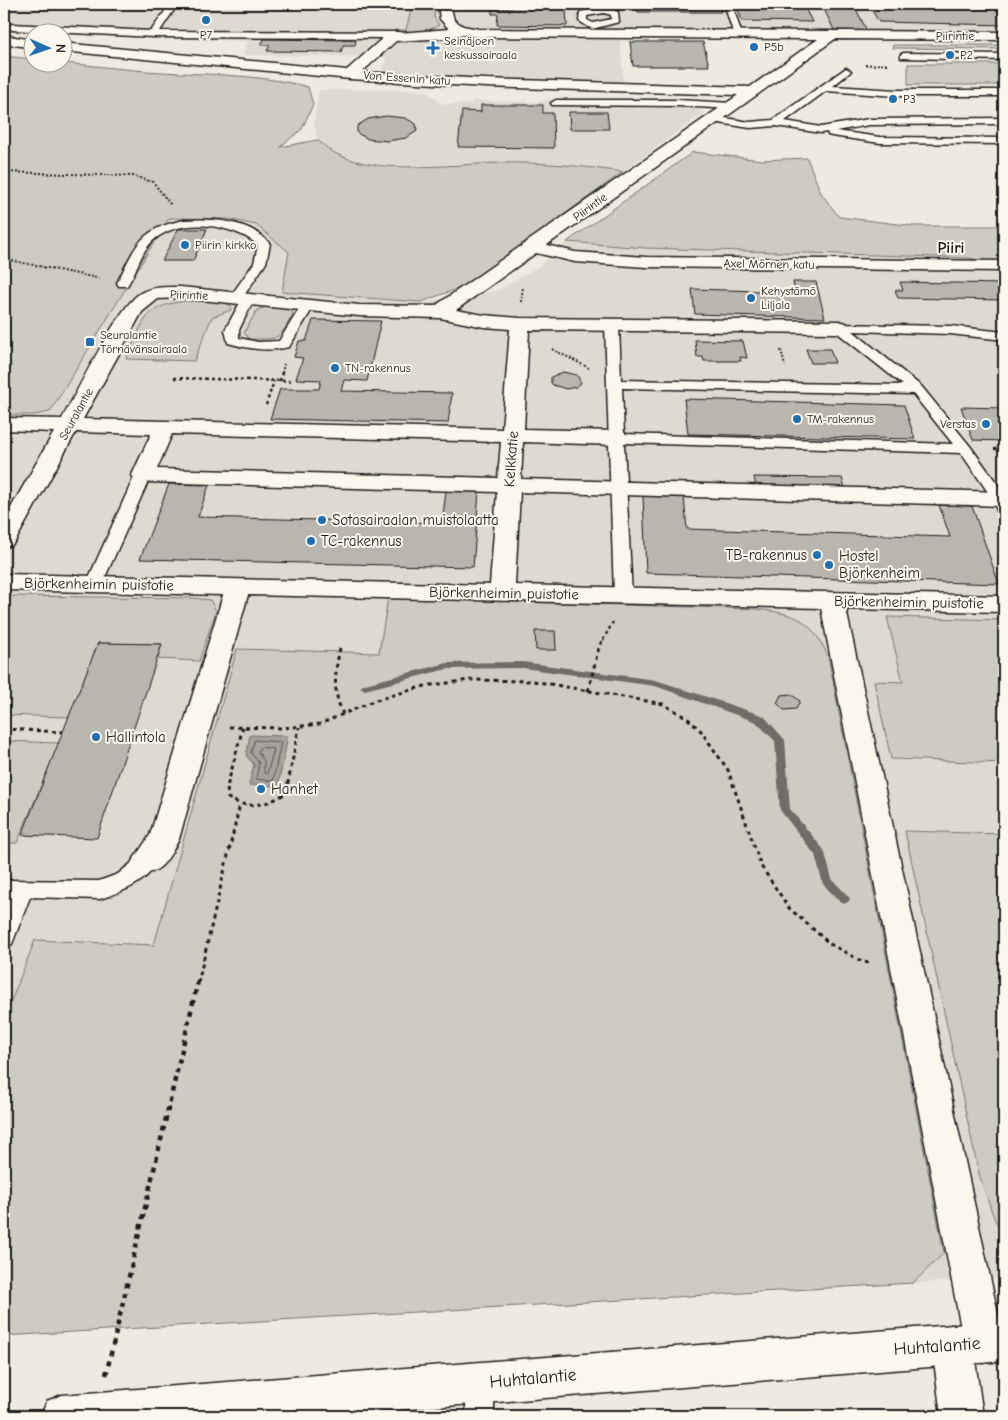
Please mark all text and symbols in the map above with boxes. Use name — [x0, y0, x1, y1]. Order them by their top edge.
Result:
marker: P7 — [200, 14, 212, 26]
north arrow — [22, 22, 72, 72]
place label: P7 — [200, 28, 213, 42]
street label: Piirintie — [936, 29, 974, 43]
place label: Seinäjoen keskussairaala — [444, 34, 517, 62]
place label: P5b — [764, 40, 784, 54]
marker: Seinäjoen keskussairaala — [426, 41, 440, 55]
marker: P5b — [748, 41, 760, 53]
text: N — [52, 44, 69, 53]
place label: P2 — [960, 48, 973, 62]
marker: P2 — [944, 49, 956, 61]
street label: Von Essenin katu — [363, 68, 451, 88]
place label: P3 — [903, 92, 916, 106]
marker: P3 — [887, 93, 899, 105]
street label: Piirintie — [570, 190, 610, 224]
place label: Piirin kirkko — [195, 238, 256, 252]
marker: Piirin kirkko — [179, 239, 191, 251]
district label: Piiri — [938, 239, 964, 257]
street label: Axel Mörnen katu — [723, 256, 815, 272]
place label: Kehystämö Liljala — [761, 284, 816, 312]
street label: Piirintie — [170, 287, 208, 303]
marker: Kehystämö Liljala — [745, 292, 757, 304]
place label: Seuralantie Törnävänsairaala — [100, 328, 187, 356]
marker: Seuralantie Törnävänsairaala — [84, 336, 96, 348]
place label: TN-rakennus — [345, 361, 411, 375]
marker: TN-rakennus — [329, 362, 341, 374]
street label: Seuralantie — [56, 386, 96, 442]
place label: TM-rakennus — [807, 412, 874, 426]
marker: TM-rakennus — [791, 413, 803, 425]
place label: Verstas — [940, 417, 976, 431]
marker: Verstas — [980, 418, 992, 430]
street label: Kelkkatie — [500, 430, 522, 488]
place label: Sotasairaalan muistolaatta — [332, 511, 499, 529]
marker: Sotasairaalan muistolaatta — [316, 514, 328, 526]
place label: TC-rakennus — [321, 532, 402, 550]
marker: TC-rakennus — [305, 535, 317, 547]
place label: TB-rakennus — [725, 546, 807, 564]
place label: Hostel Björkenheim — [839, 547, 920, 582]
marker: TB-rakennus — [811, 549, 823, 561]
marker: Hostel Björkenheim — [823, 559, 835, 571]
street label: Björkenheimin puistotie — [24, 574, 174, 594]
street label: Björkenheimin puistotie — [429, 583, 579, 603]
street label: Björkenheimin puistotie — [834, 592, 984, 612]
place label: Hallintola — [106, 728, 166, 746]
marker: Hallintola — [90, 731, 102, 743]
place label: Hanhet — [271, 780, 318, 798]
marker: Hanhet — [255, 783, 267, 795]
street label: Huhtalantie — [893, 1333, 981, 1360]
street label: Huhtalantie — [489, 1364, 577, 1393]

